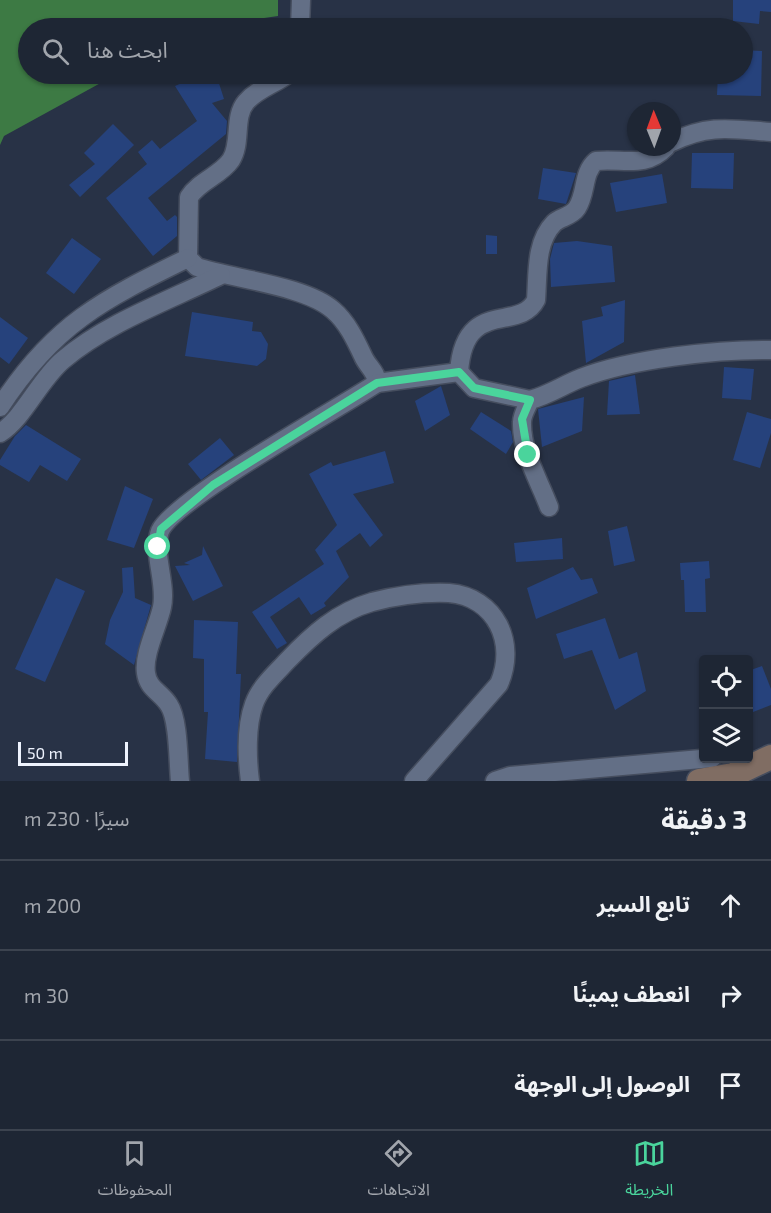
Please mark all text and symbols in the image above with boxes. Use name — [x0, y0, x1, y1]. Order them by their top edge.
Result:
search box — [18, 18, 753, 84]
icon: search — [39, 35, 72, 68]
text: ابحث هنا — [87, 36, 168, 62]
north arrow — [627, 102, 681, 156]
route end — [514, 441, 540, 467]
route start — [144, 533, 170, 559]
map controls — [699, 655, 753, 763]
button: locate — [699, 655, 753, 709]
button: layers — [699, 709, 753, 763]
scale bar — [18, 739, 128, 766]
text: 50 m — [27, 743, 63, 762]
text: 3 دقيقة — [661, 803, 747, 834]
text: سيرًا · 230 m — [24, 806, 129, 830]
icon: ahead — [714, 889, 747, 922]
text: تابع السير — [597, 890, 690, 916]
text: 200 m — [24, 893, 81, 917]
icon: right — [714, 979, 747, 1012]
text: انعطف يمينًا — [573, 980, 690, 1006]
text: 30 m — [24, 983, 69, 1007]
icon: arrive — [714, 1069, 747, 1102]
text: الوصول إلى الوجهة — [514, 1070, 690, 1096]
tab: المحفوظات — [98, 1137, 172, 1207]
tab: الاتجاهات — [367, 1137, 430, 1207]
tab: الخريطة — [625, 1137, 673, 1207]

